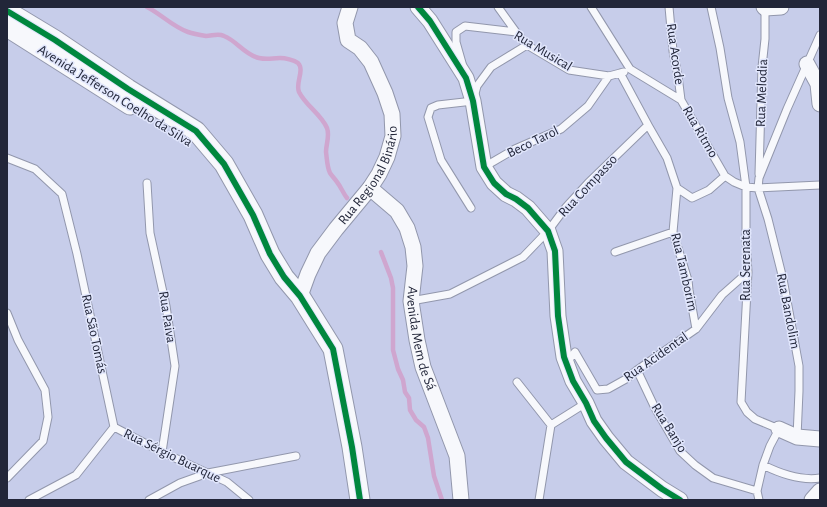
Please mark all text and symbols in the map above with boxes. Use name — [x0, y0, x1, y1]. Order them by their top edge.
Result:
street label: Rua Acorde — [664, 23, 686, 85]
street label: Rua Musical — [512, 28, 574, 74]
street label: Avenida Jefferson Coelho da Silva — [35, 42, 195, 150]
street label: Rua Melodia — [754, 58, 770, 127]
street label: Rua Ritmo — [680, 104, 720, 160]
street label: Beco Tarol — [505, 124, 561, 160]
street label: Rua Regional Binário — [336, 125, 400, 227]
street label: Rua Compasso — [556, 152, 620, 220]
street label: Rua Serenata — [739, 229, 753, 301]
street label: Rua Tamborim — [668, 231, 700, 313]
street label: Rua Bandolim — [774, 272, 802, 350]
street label: Avenida Mem de Sá — [404, 286, 439, 393]
street label: Rua Paiva — [156, 290, 178, 344]
street label: Rua São Tomás — [79, 293, 109, 375]
street label: Rua Acidental — [621, 330, 691, 384]
street label: Rua Banjo — [648, 401, 690, 455]
street label: Rua Sérgio Buarque — [121, 426, 223, 486]

